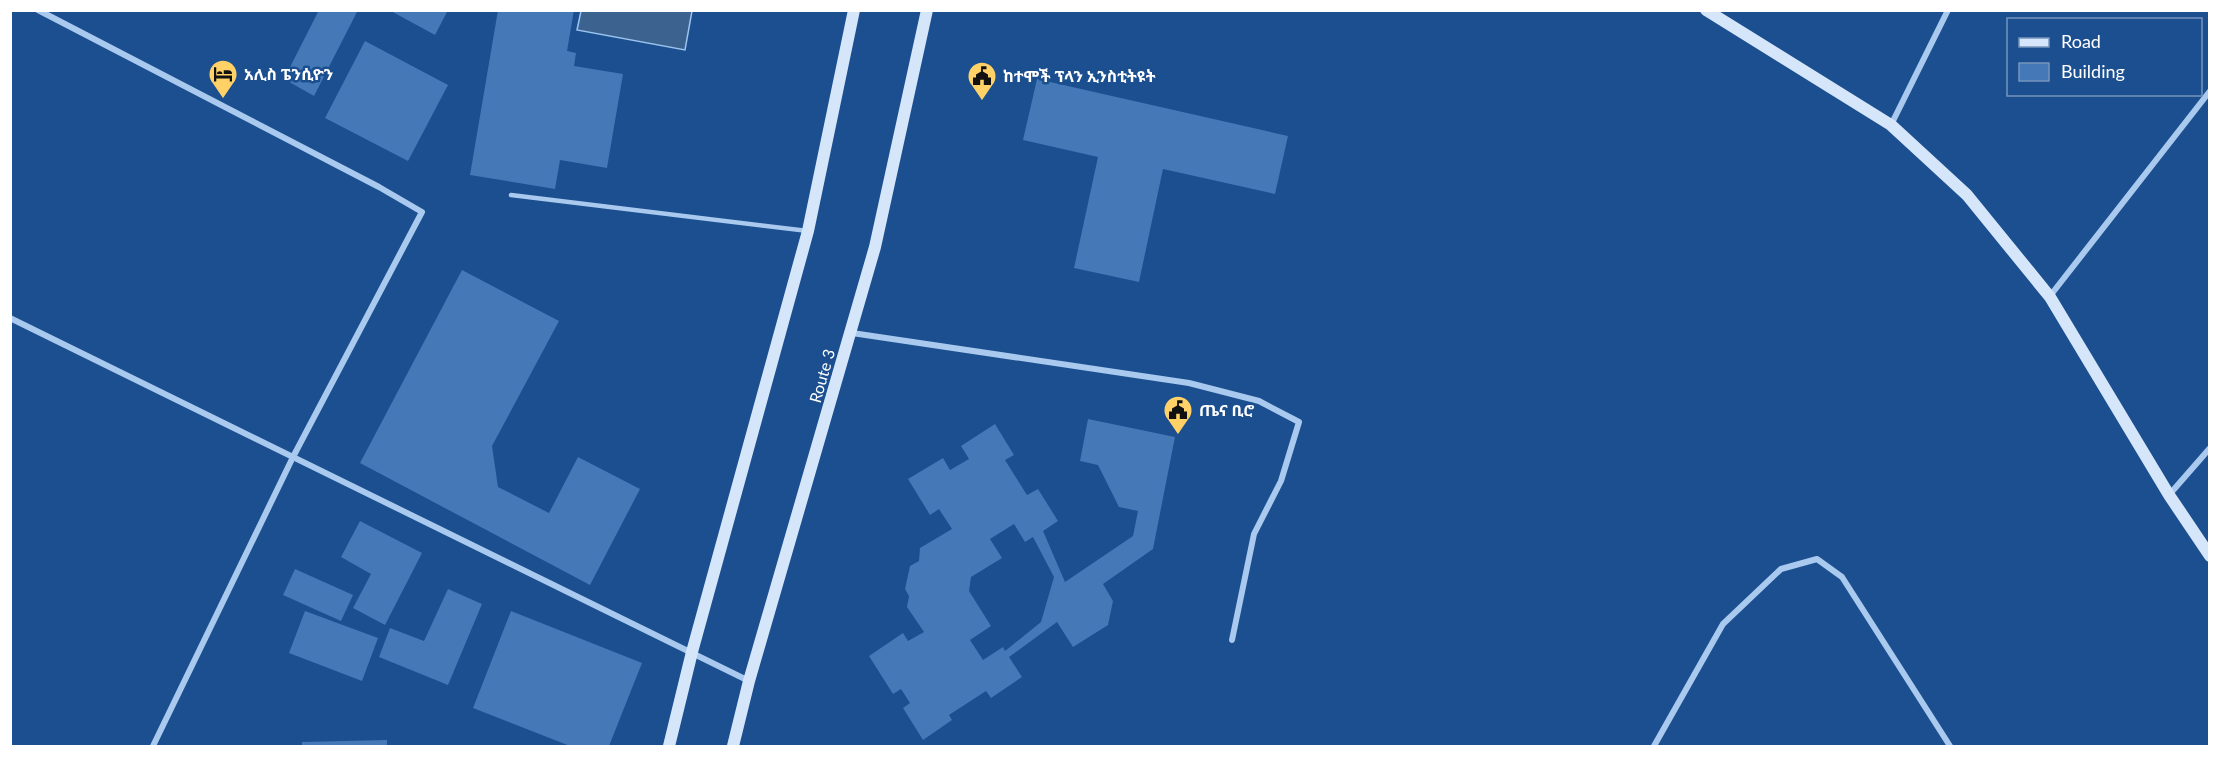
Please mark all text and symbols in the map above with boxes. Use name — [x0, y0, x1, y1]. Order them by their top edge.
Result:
legend — [2007, 18, 2202, 96]
text: Road — [2061, 30, 2101, 52]
hotel icon: አሊስ ፔንሲዮን — [207, 58, 239, 100]
public building icon: ከተሞች ፕላን ኢንስቲትዩት — [966, 60, 998, 102]
text: Building — [2061, 60, 2125, 82]
place label: አሊስ ፔንሲዮን — [244, 64, 334, 83]
place label: ከተሞች ፕላን ኢንስቲትዩት — [1003, 66, 1156, 85]
street label: Route 3 — [805, 347, 838, 405]
public building icon: ጤና ቢሮ — [1162, 394, 1194, 436]
place label: ጤና ቢሮ — [1199, 400, 1255, 419]

